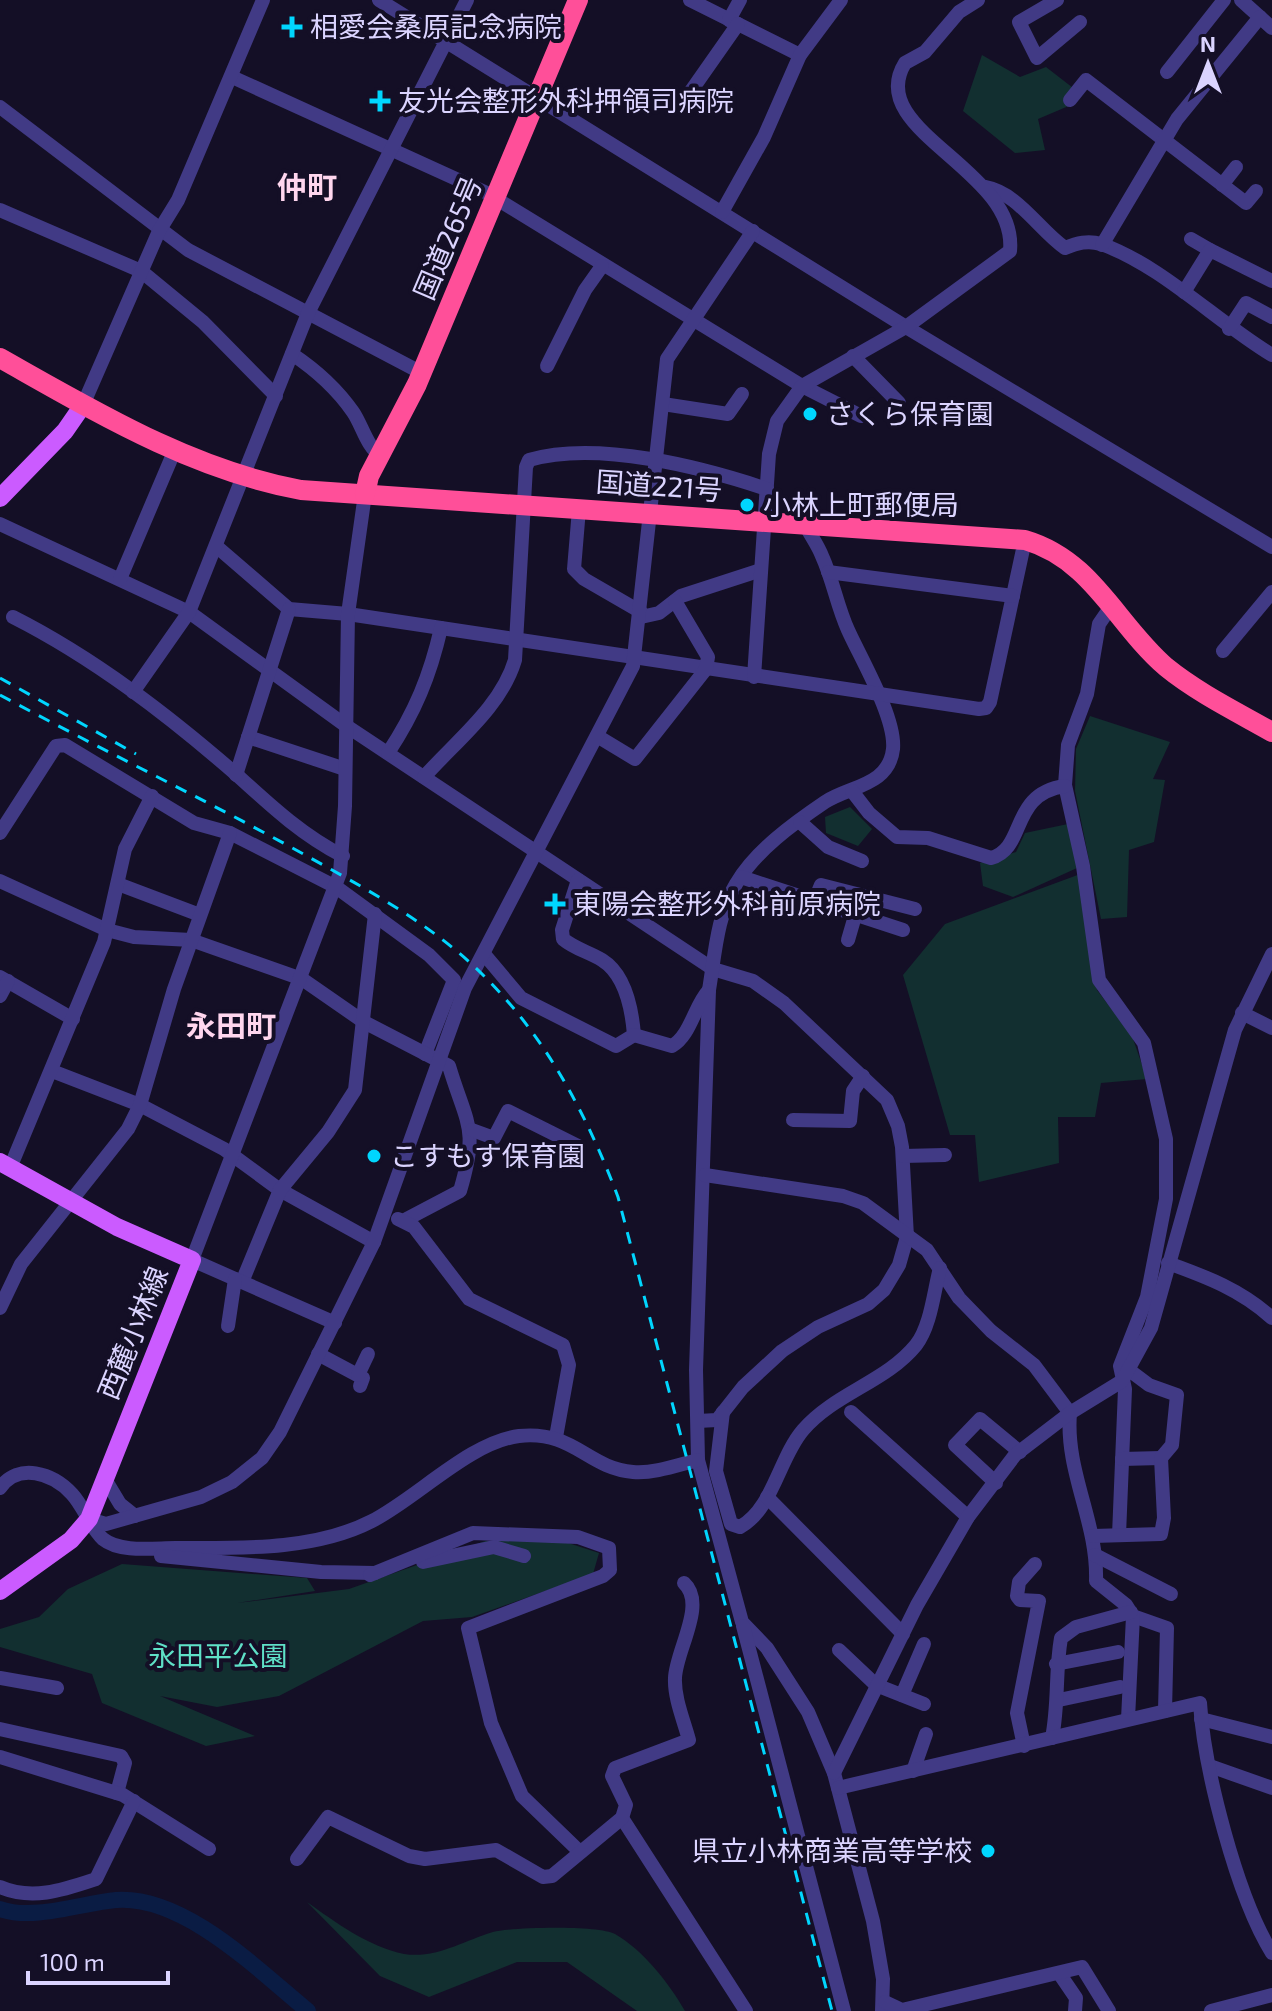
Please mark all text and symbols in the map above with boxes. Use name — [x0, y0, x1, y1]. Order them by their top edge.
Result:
place label: 相愛会桑原記念病院 — [310, 9, 562, 43]
marker: 相愛会桑原記念病院 — [281, 16, 303, 38]
north arrow — [1168, 24, 1248, 104]
text: N — [1200, 30, 1216, 56]
place label: 友光会整形外科押領司病院 — [398, 83, 734, 117]
marker: 友光会整形外科押領司病院 — [369, 90, 391, 112]
district label: 仲町 — [277, 168, 337, 204]
street label: 国道265号 — [406, 171, 488, 304]
place label: さくら保育園 — [826, 396, 994, 430]
marker: さくら保育園 — [801, 405, 819, 423]
street label: 国道221号 — [595, 464, 723, 506]
place label: 小林上町郵便局 — [763, 487, 959, 521]
marker: 小林上町郵便局 — [738, 496, 756, 514]
place label: 東陽会整形外科前原病院 — [573, 886, 881, 920]
marker: 東陽会整形外科前原病院 — [544, 893, 566, 915]
district label: 永田町 — [186, 1007, 276, 1043]
place label: こすもす保育園 — [390, 1138, 585, 1172]
marker: こすもす保育園 — [365, 1147, 383, 1165]
street label: 西麓小林線 — [90, 1261, 174, 1404]
park label: 永田平公園 — [148, 1638, 288, 1672]
place label: 県立小林商業高等学校 — [692, 1833, 972, 1867]
marker: 県立小林商業高等学校 — [979, 1842, 997, 1860]
scale bar — [28, 1935, 168, 1985]
text: 100 m — [40, 1947, 105, 1976]

